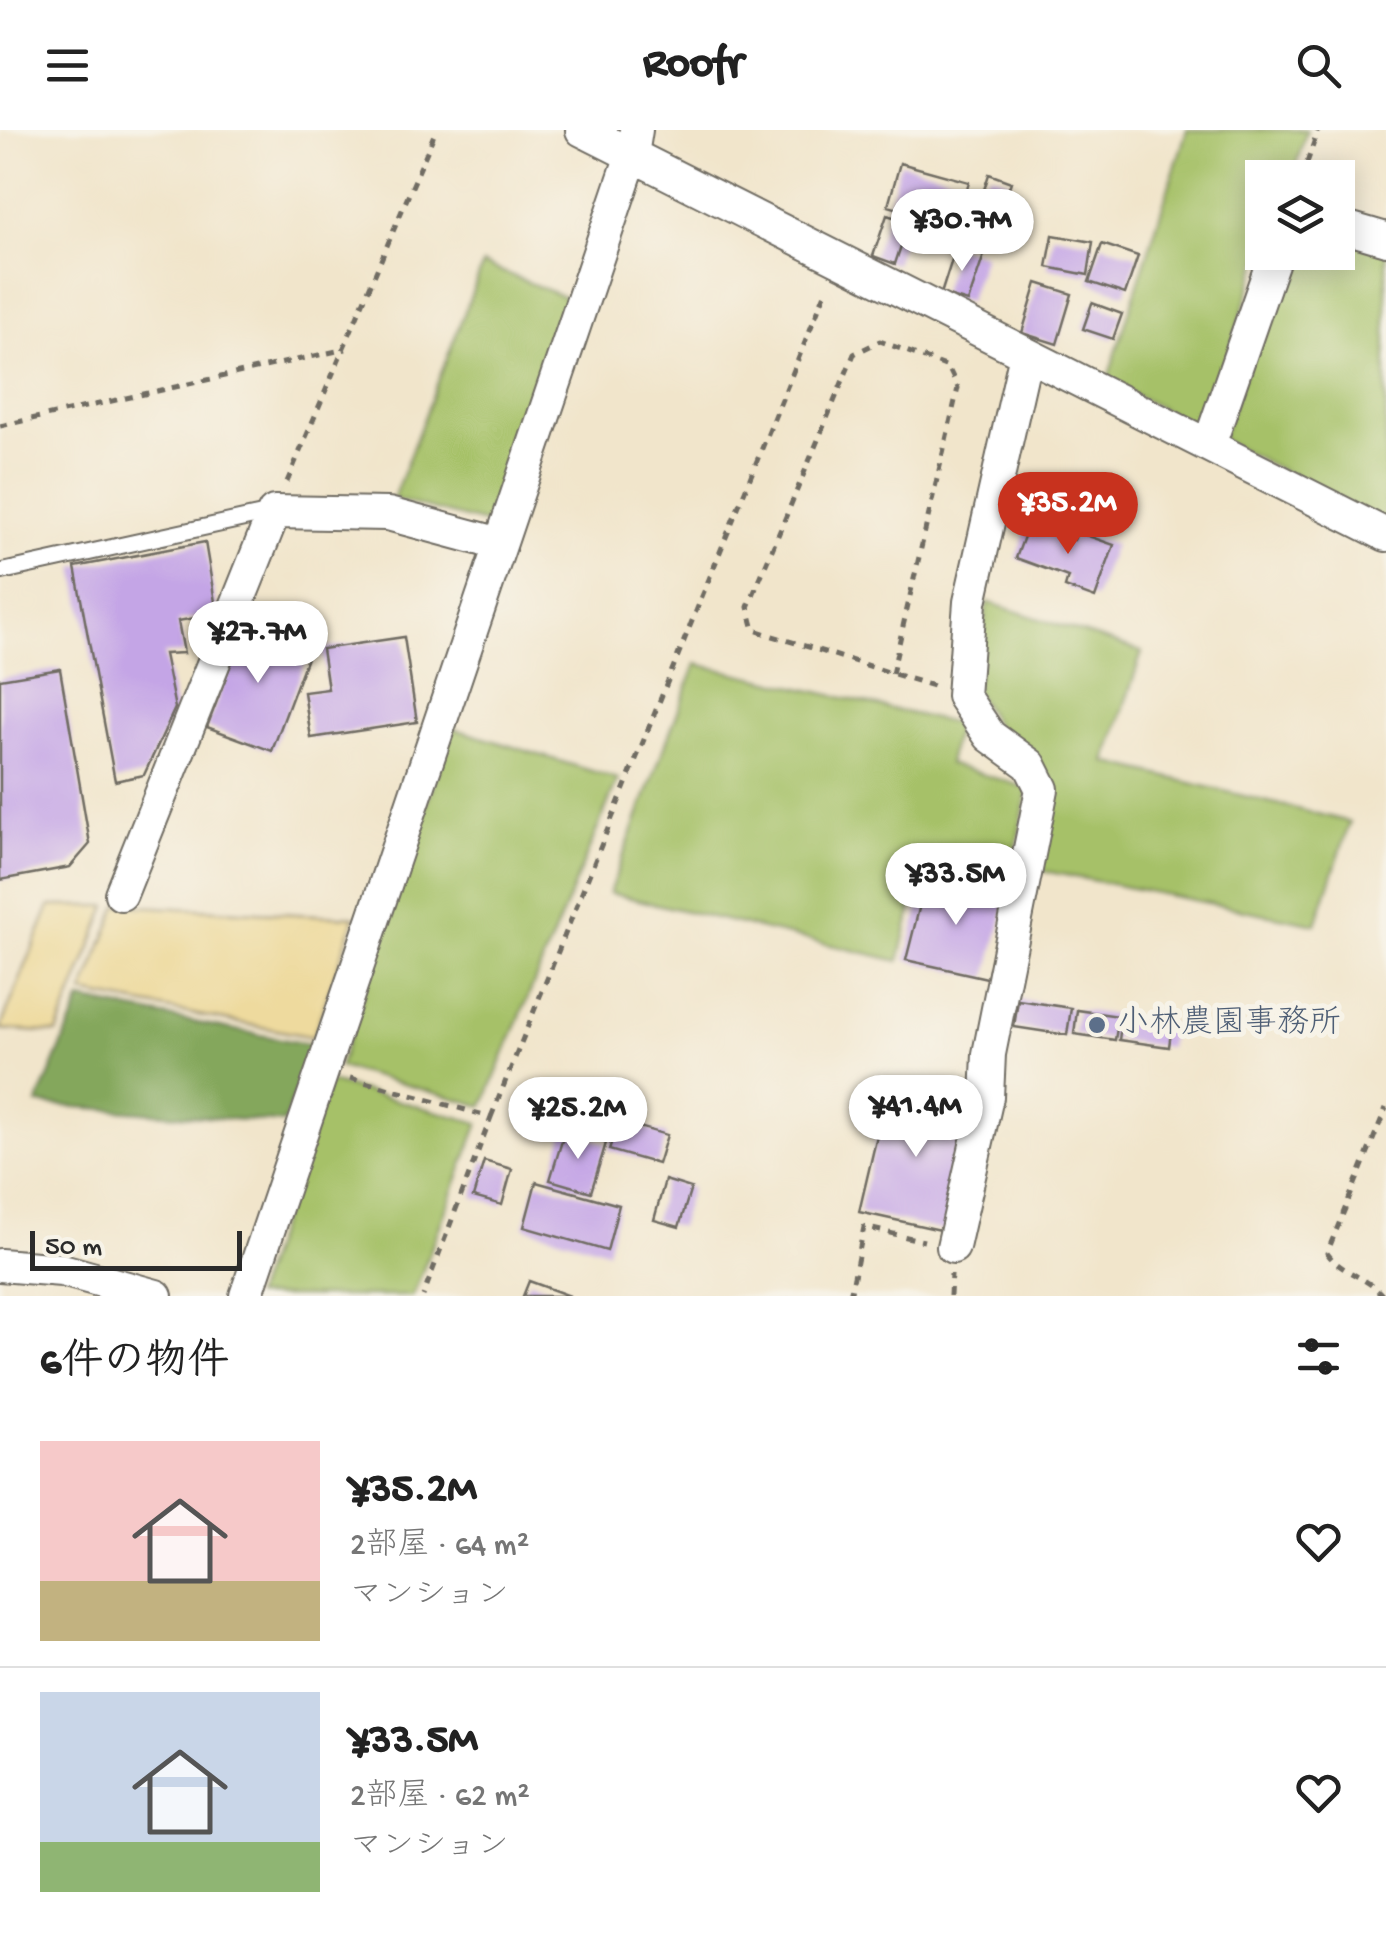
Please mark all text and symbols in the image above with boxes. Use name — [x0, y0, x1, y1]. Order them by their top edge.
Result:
icon: menu — [40, 38, 95, 93]
icon: search — [1291, 38, 1346, 93]
text: Roofr — [643, 39, 743, 92]
map controls — [1245, 160, 1355, 270]
button: layers — [1245, 160, 1355, 270]
pin: ¥30.7M — [881, 189, 1043, 274]
text: ¥30.7M — [913, 202, 1011, 240]
pin: ¥35.2M — [987, 472, 1149, 557]
text: ¥35.2M — [1020, 485, 1116, 523]
pin: ¥27.7M — [177, 601, 339, 686]
text: ¥27.7M — [210, 614, 306, 652]
pin: ¥33.5M — [875, 843, 1037, 928]
text: ¥33.5M — [907, 856, 1005, 894]
place label: 小林農園事務所 — [1117, 1004, 1341, 1044]
marker: 小林農園事務所 — [1086, 1014, 1108, 1036]
pin: ¥41.4M — [835, 1075, 997, 1160]
pin: ¥25.2M — [497, 1077, 659, 1162]
text: ¥41.4M — [871, 1088, 961, 1126]
text: ¥25.2M — [530, 1090, 626, 1128]
scale bar — [30, 1226, 242, 1270]
text: 50 m — [45, 1232, 102, 1265]
icon: filters — [1291, 1329, 1346, 1384]
text: 6件の物件 — [40, 1340, 229, 1389]
text: ¥35.2M — [350, 1467, 476, 1516]
icon: home — [120, 1481, 240, 1601]
icon: heart — [1291, 1514, 1346, 1569]
text: 2部屋 · 64 m² — [350, 1528, 529, 1566]
text: マンション — [350, 1578, 509, 1616]
text: ¥33.5M — [350, 1718, 478, 1767]
icon: home — [120, 1732, 240, 1852]
icon: heart — [1291, 1765, 1346, 1820]
text: 2部屋 · 62 m² — [350, 1779, 530, 1817]
text: マンション — [350, 1829, 509, 1867]

